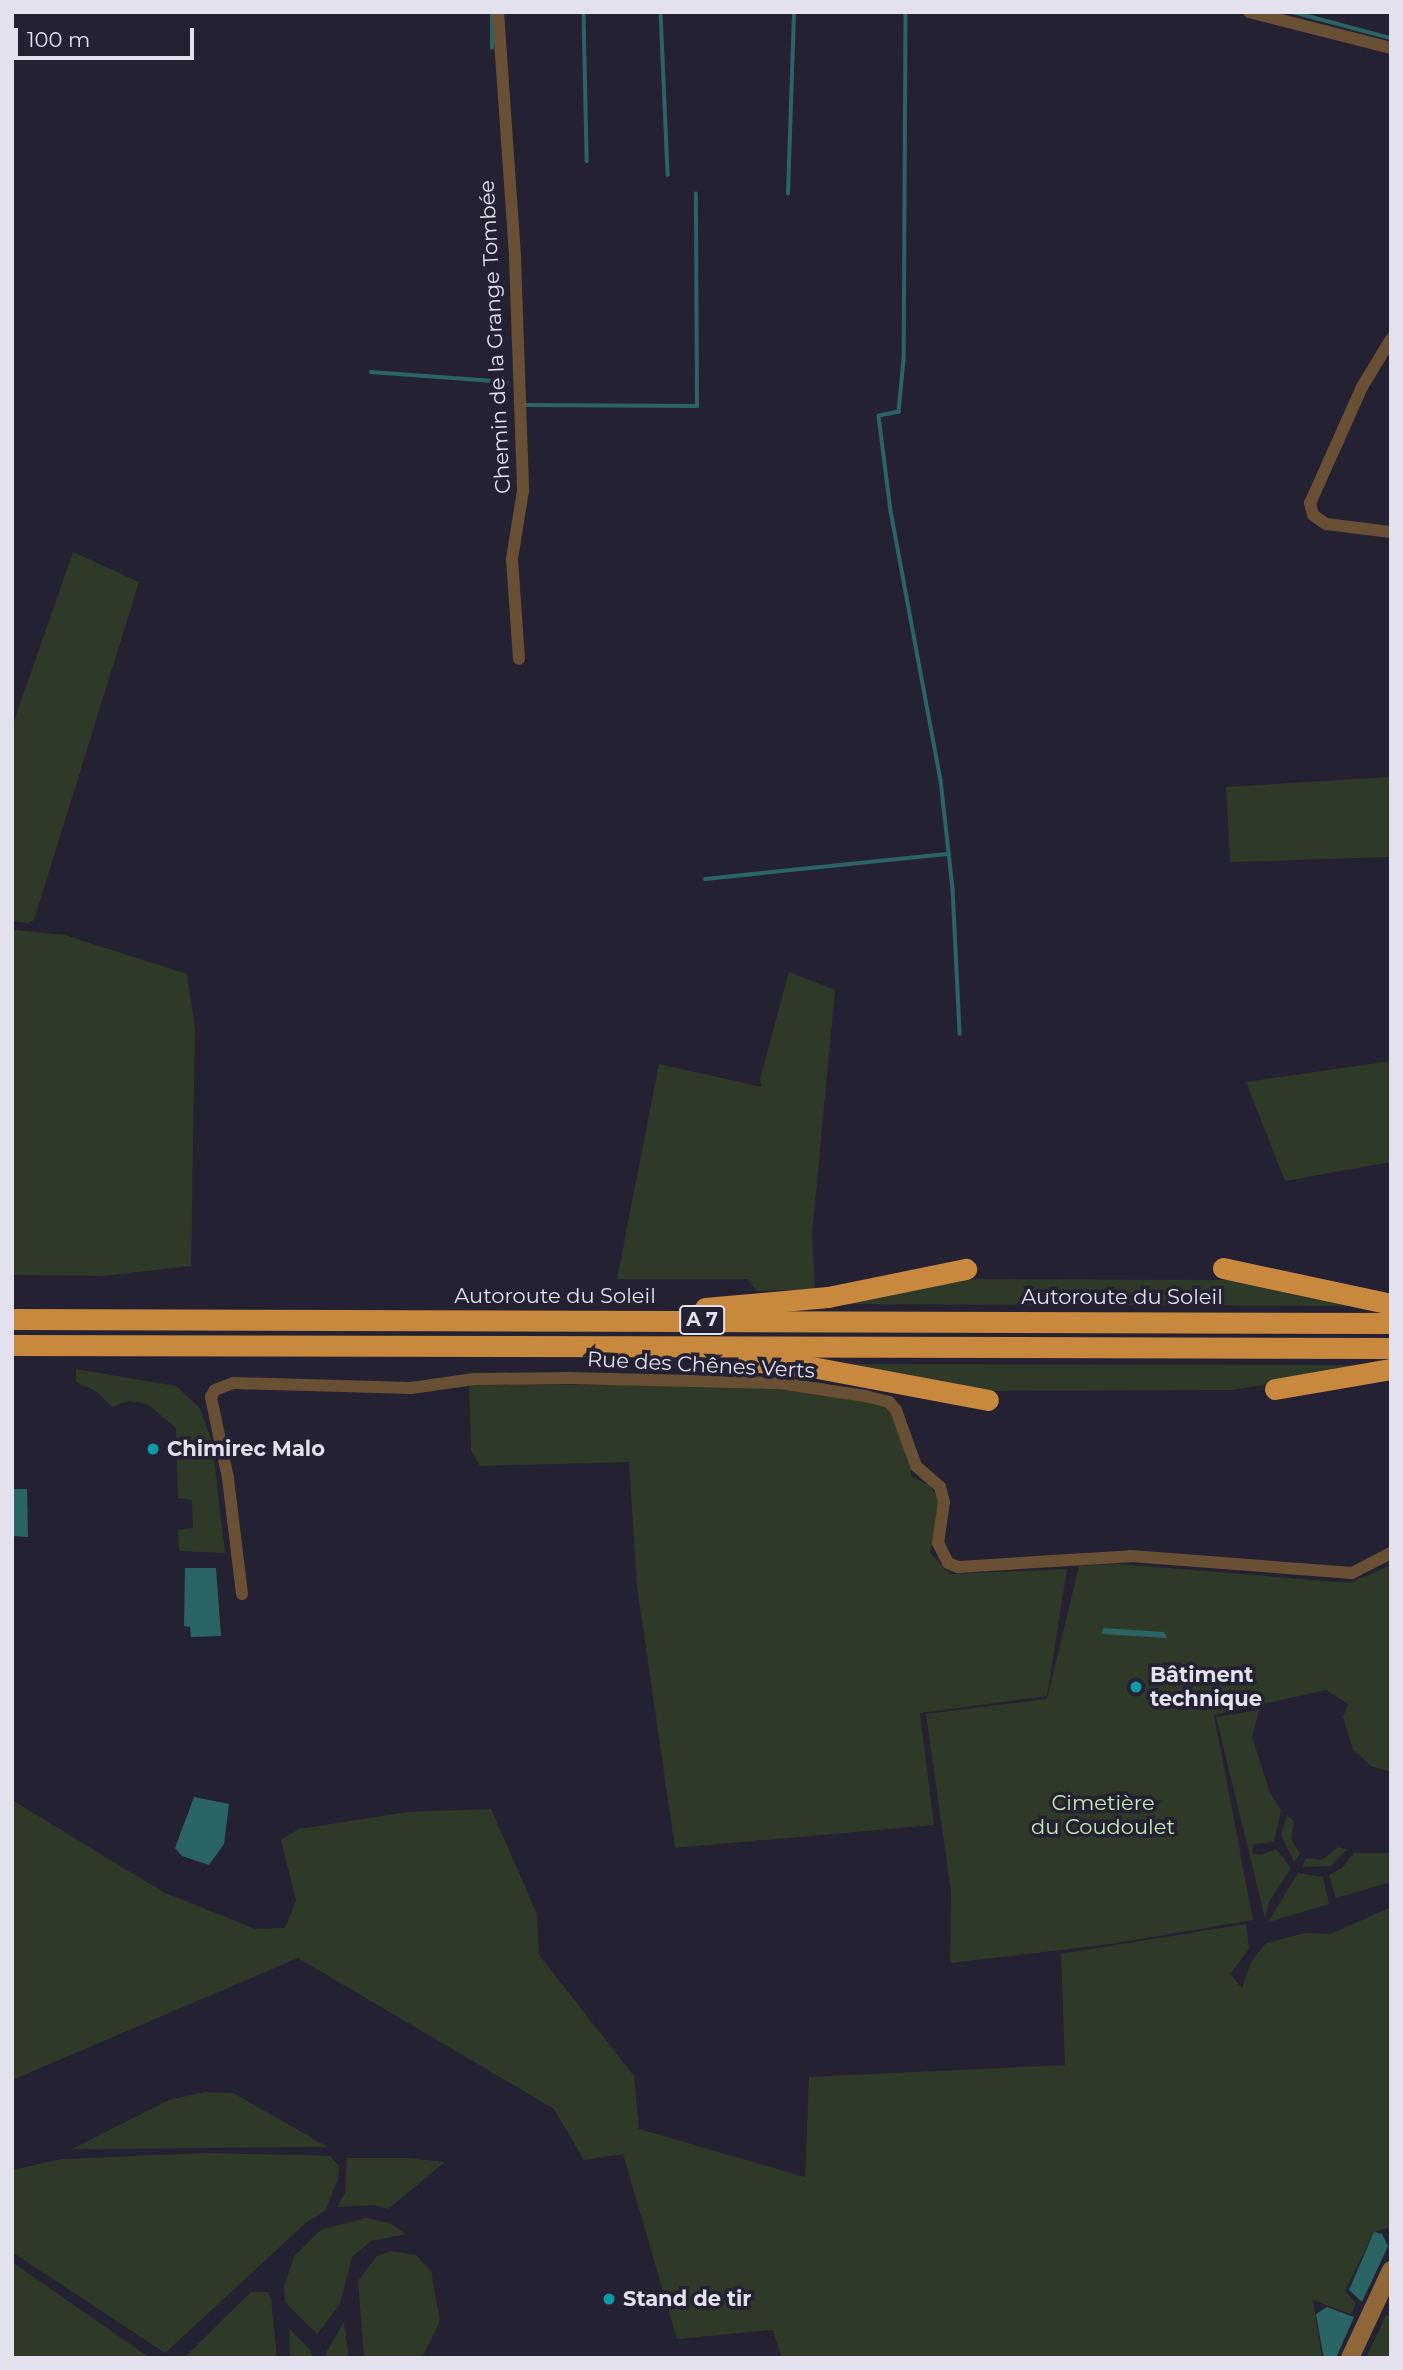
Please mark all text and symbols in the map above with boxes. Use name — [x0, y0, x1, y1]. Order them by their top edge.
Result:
scale bar — [18, 14, 198, 58]
text: 100 m — [27, 27, 90, 52]
street label: Chemin de la Grange Tombée — [474, 179, 516, 495]
street label: Autoroute du Soleil — [454, 1283, 656, 1309]
street label: Autoroute du Soleil — [1021, 1284, 1223, 1310]
road number: A 7 — [678, 1304, 726, 1336]
street label: Rue des Chênes Verts — [586, 1346, 816, 1384]
place label: Chimirec Malo — [167, 1436, 325, 1462]
marker: Chimirec Malo — [145, 1441, 161, 1457]
place label: Bâtiment technique — [1150, 1662, 1262, 1712]
marker: Bâtiment technique — [1128, 1679, 1144, 1695]
park label: Cimetière du Coudoulet — [1031, 1790, 1175, 1840]
place label: Stand de tir — [623, 2286, 751, 2312]
marker: Stand de tir — [601, 2291, 617, 2307]

